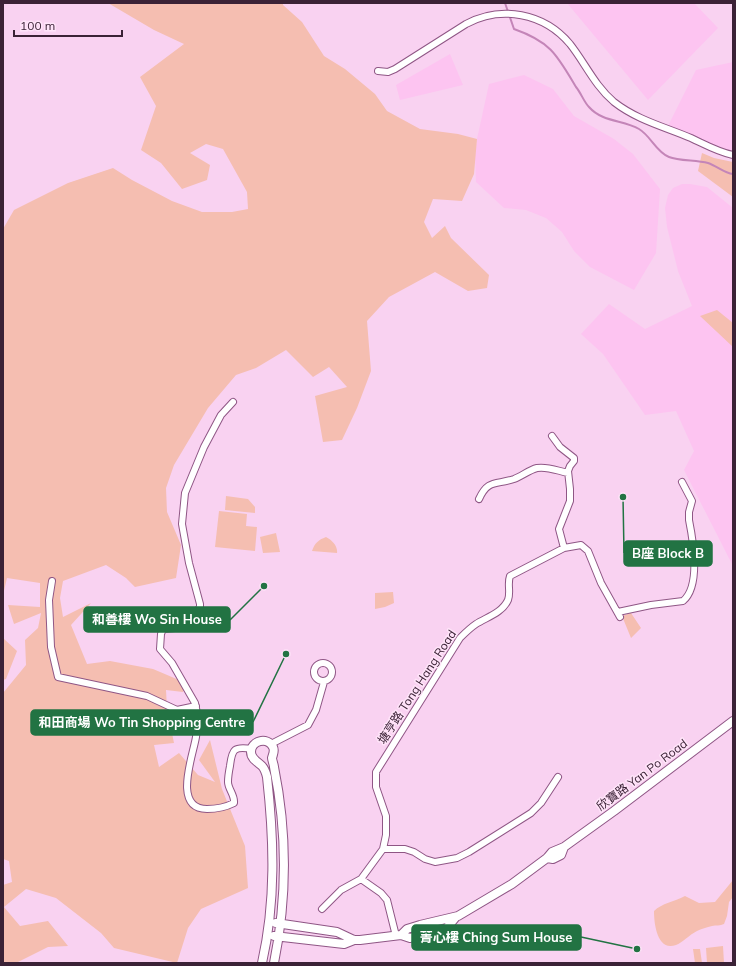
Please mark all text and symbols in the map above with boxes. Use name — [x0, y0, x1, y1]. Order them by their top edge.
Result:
scale bar — [14, 12, 122, 38]
text: 100 m — [20, 18, 55, 33]
callout: B座 Block B — [624, 541, 712, 566]
text: B座 Block B — [632, 545, 704, 561]
callout: 和善樓 Wo Sin House — [84, 607, 230, 632]
text: 和善樓 Wo Sin House — [92, 611, 222, 627]
street label: 塘亨路 Tong Hang Road — [374, 627, 459, 747]
callout: 和田商場 Wo Tin Shopping Centre — [31, 710, 253, 735]
text: 和田商場 Wo Tin Shopping Centre — [39, 714, 245, 730]
street label: 欣寶路 Yan Po Road — [593, 736, 690, 814]
callout: 菁心樓 Ching Sum House — [412, 925, 581, 950]
text: 菁心樓 Ching Sum House — [420, 929, 572, 945]

